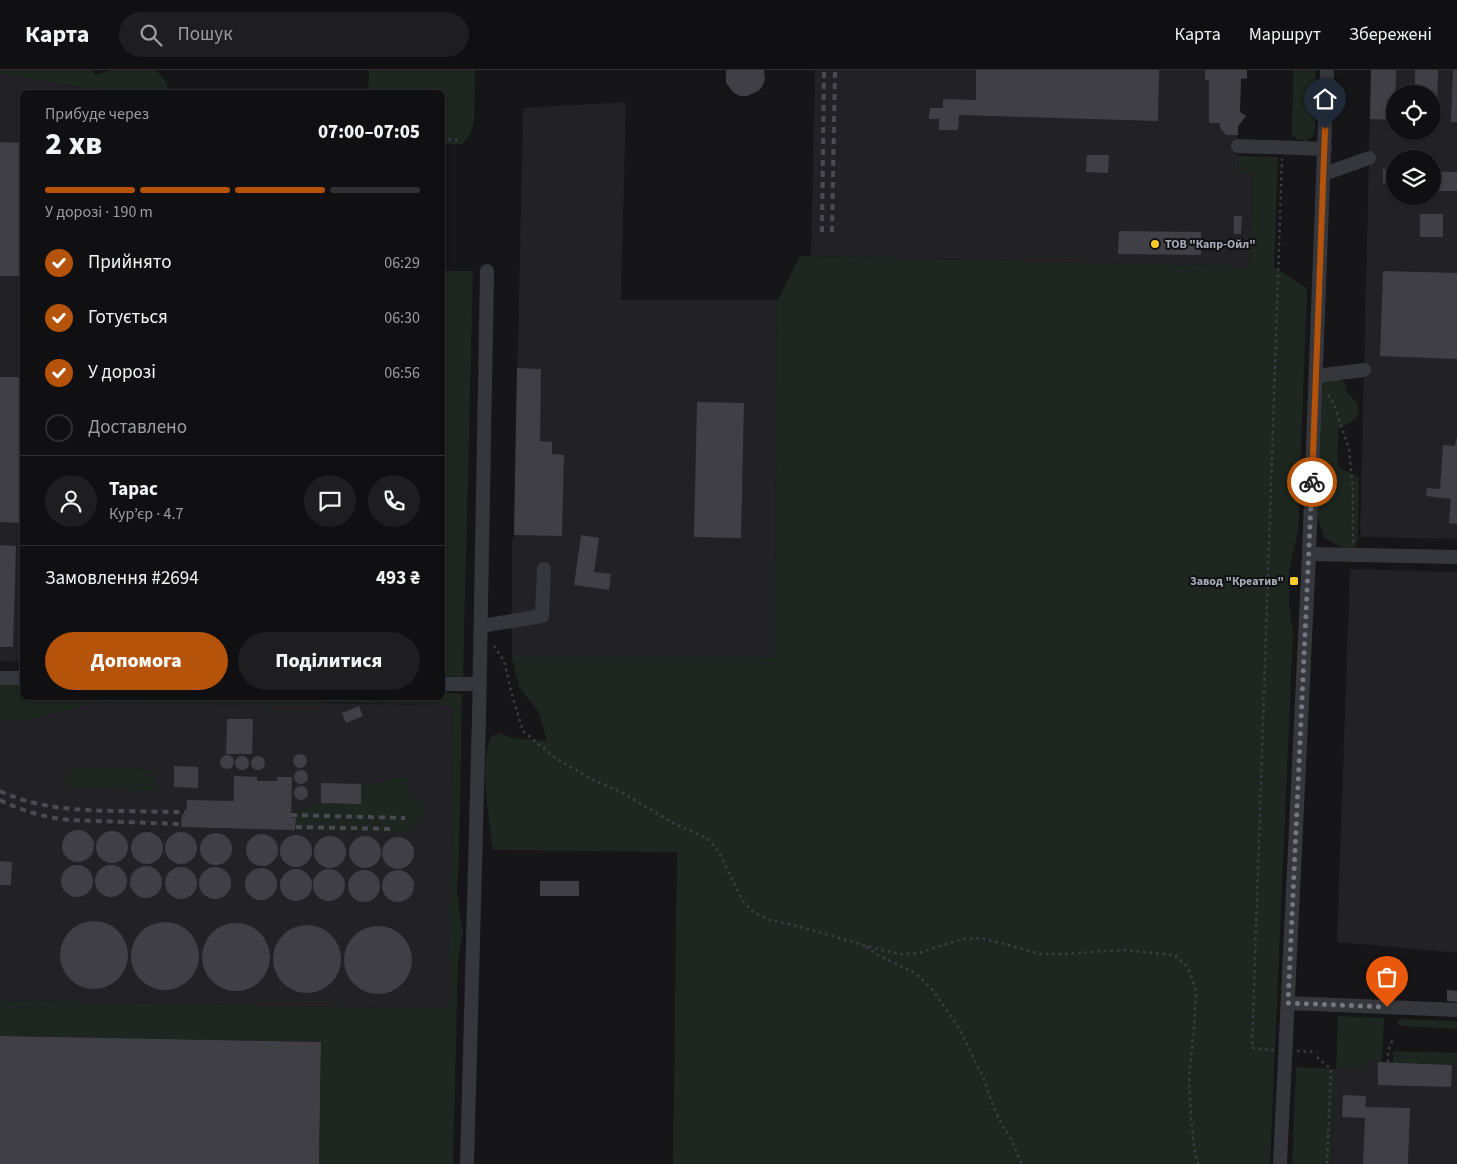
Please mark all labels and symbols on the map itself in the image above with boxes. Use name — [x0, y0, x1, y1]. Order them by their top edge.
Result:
pin — [1304, 78, 1346, 129]
place label: ТОВ "Капр-Ойл" — [1165, 236, 1256, 253]
marker: ТОВ "Капр-Ойл" — [1149, 238, 1161, 250]
courier — [1287, 457, 1337, 507]
place label: Завод "Креатив" — [1190, 573, 1284, 590]
marker: Завод "Креатив" — [1288, 575, 1300, 587]
pin — [1366, 956, 1408, 1007]

